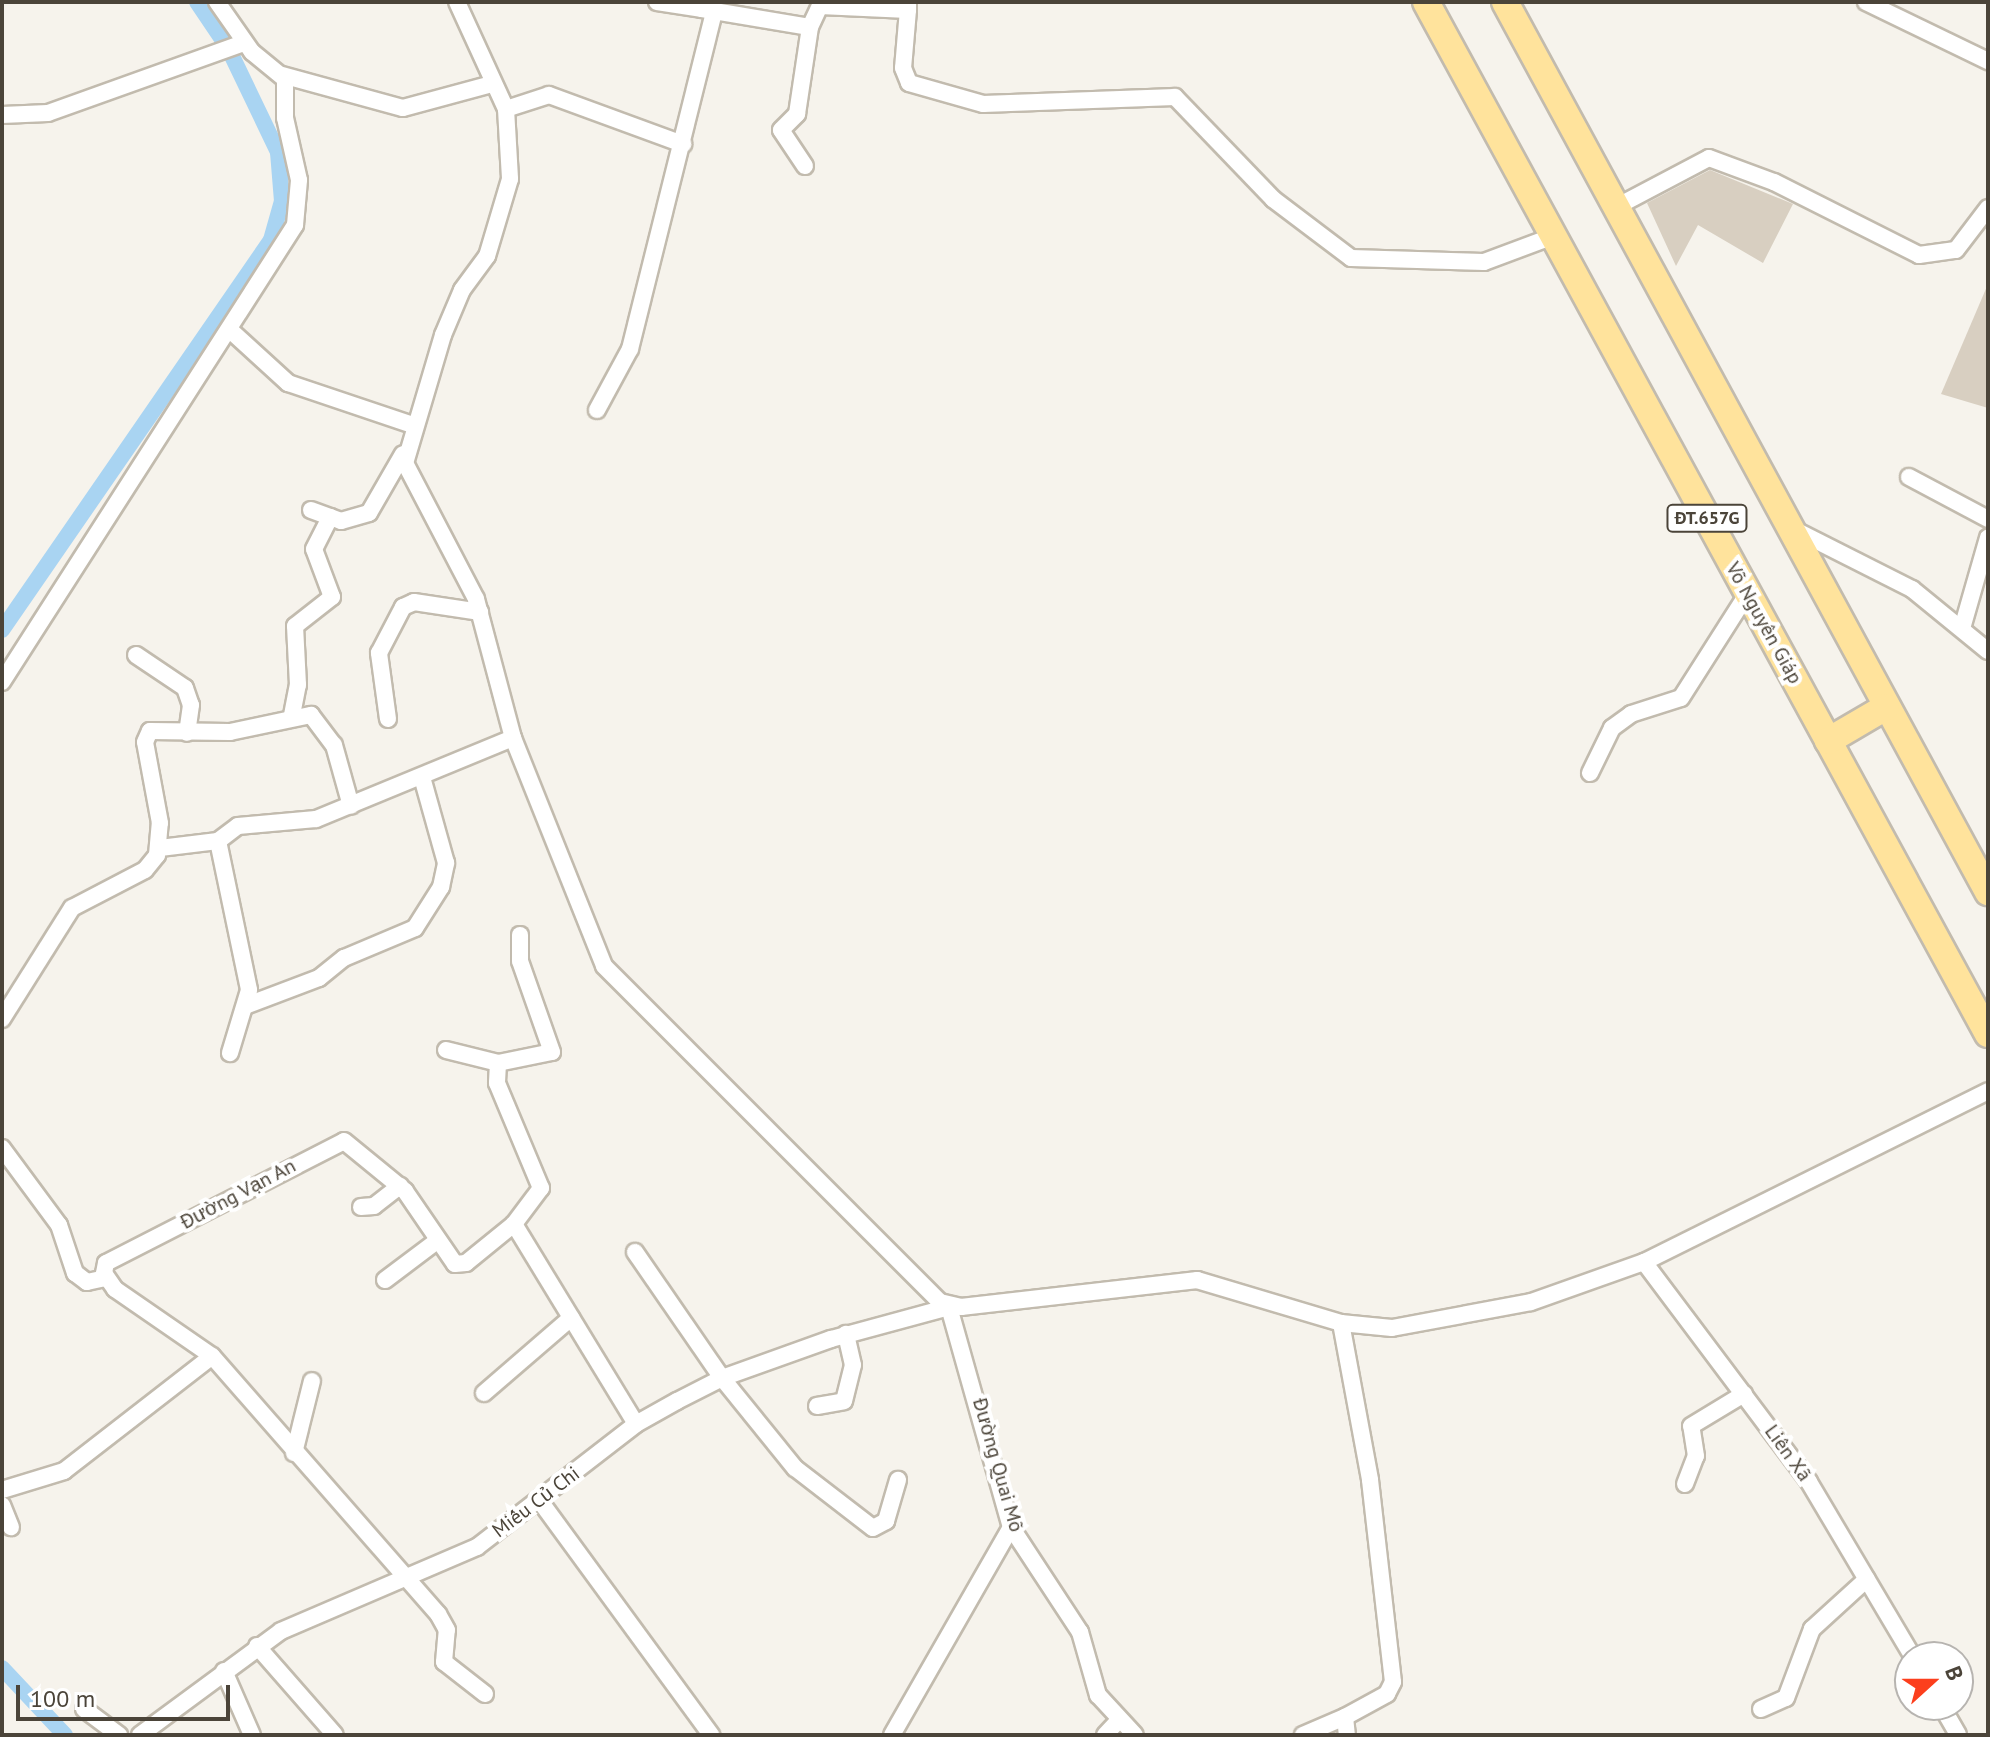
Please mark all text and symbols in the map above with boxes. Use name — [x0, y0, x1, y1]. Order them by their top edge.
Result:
road number: ĐT.657G — [1665, 504, 1749, 532]
street label: Võ Nguyên Giáp — [1721, 558, 1807, 688]
street label: Đường Vạn An — [176, 1153, 300, 1235]
street label: Đường Quai Mõ — [967, 1395, 1029, 1535]
street label: Liên Xã — [1759, 1420, 1817, 1486]
street label: Miếu Củ Chi — [488, 1461, 584, 1543]
north arrow — [1894, 1641, 1974, 1721]
text: B — [1939, 1662, 1970, 1684]
scale bar — [20, 1669, 234, 1719]
text: 100 m — [30, 1683, 95, 1714]

